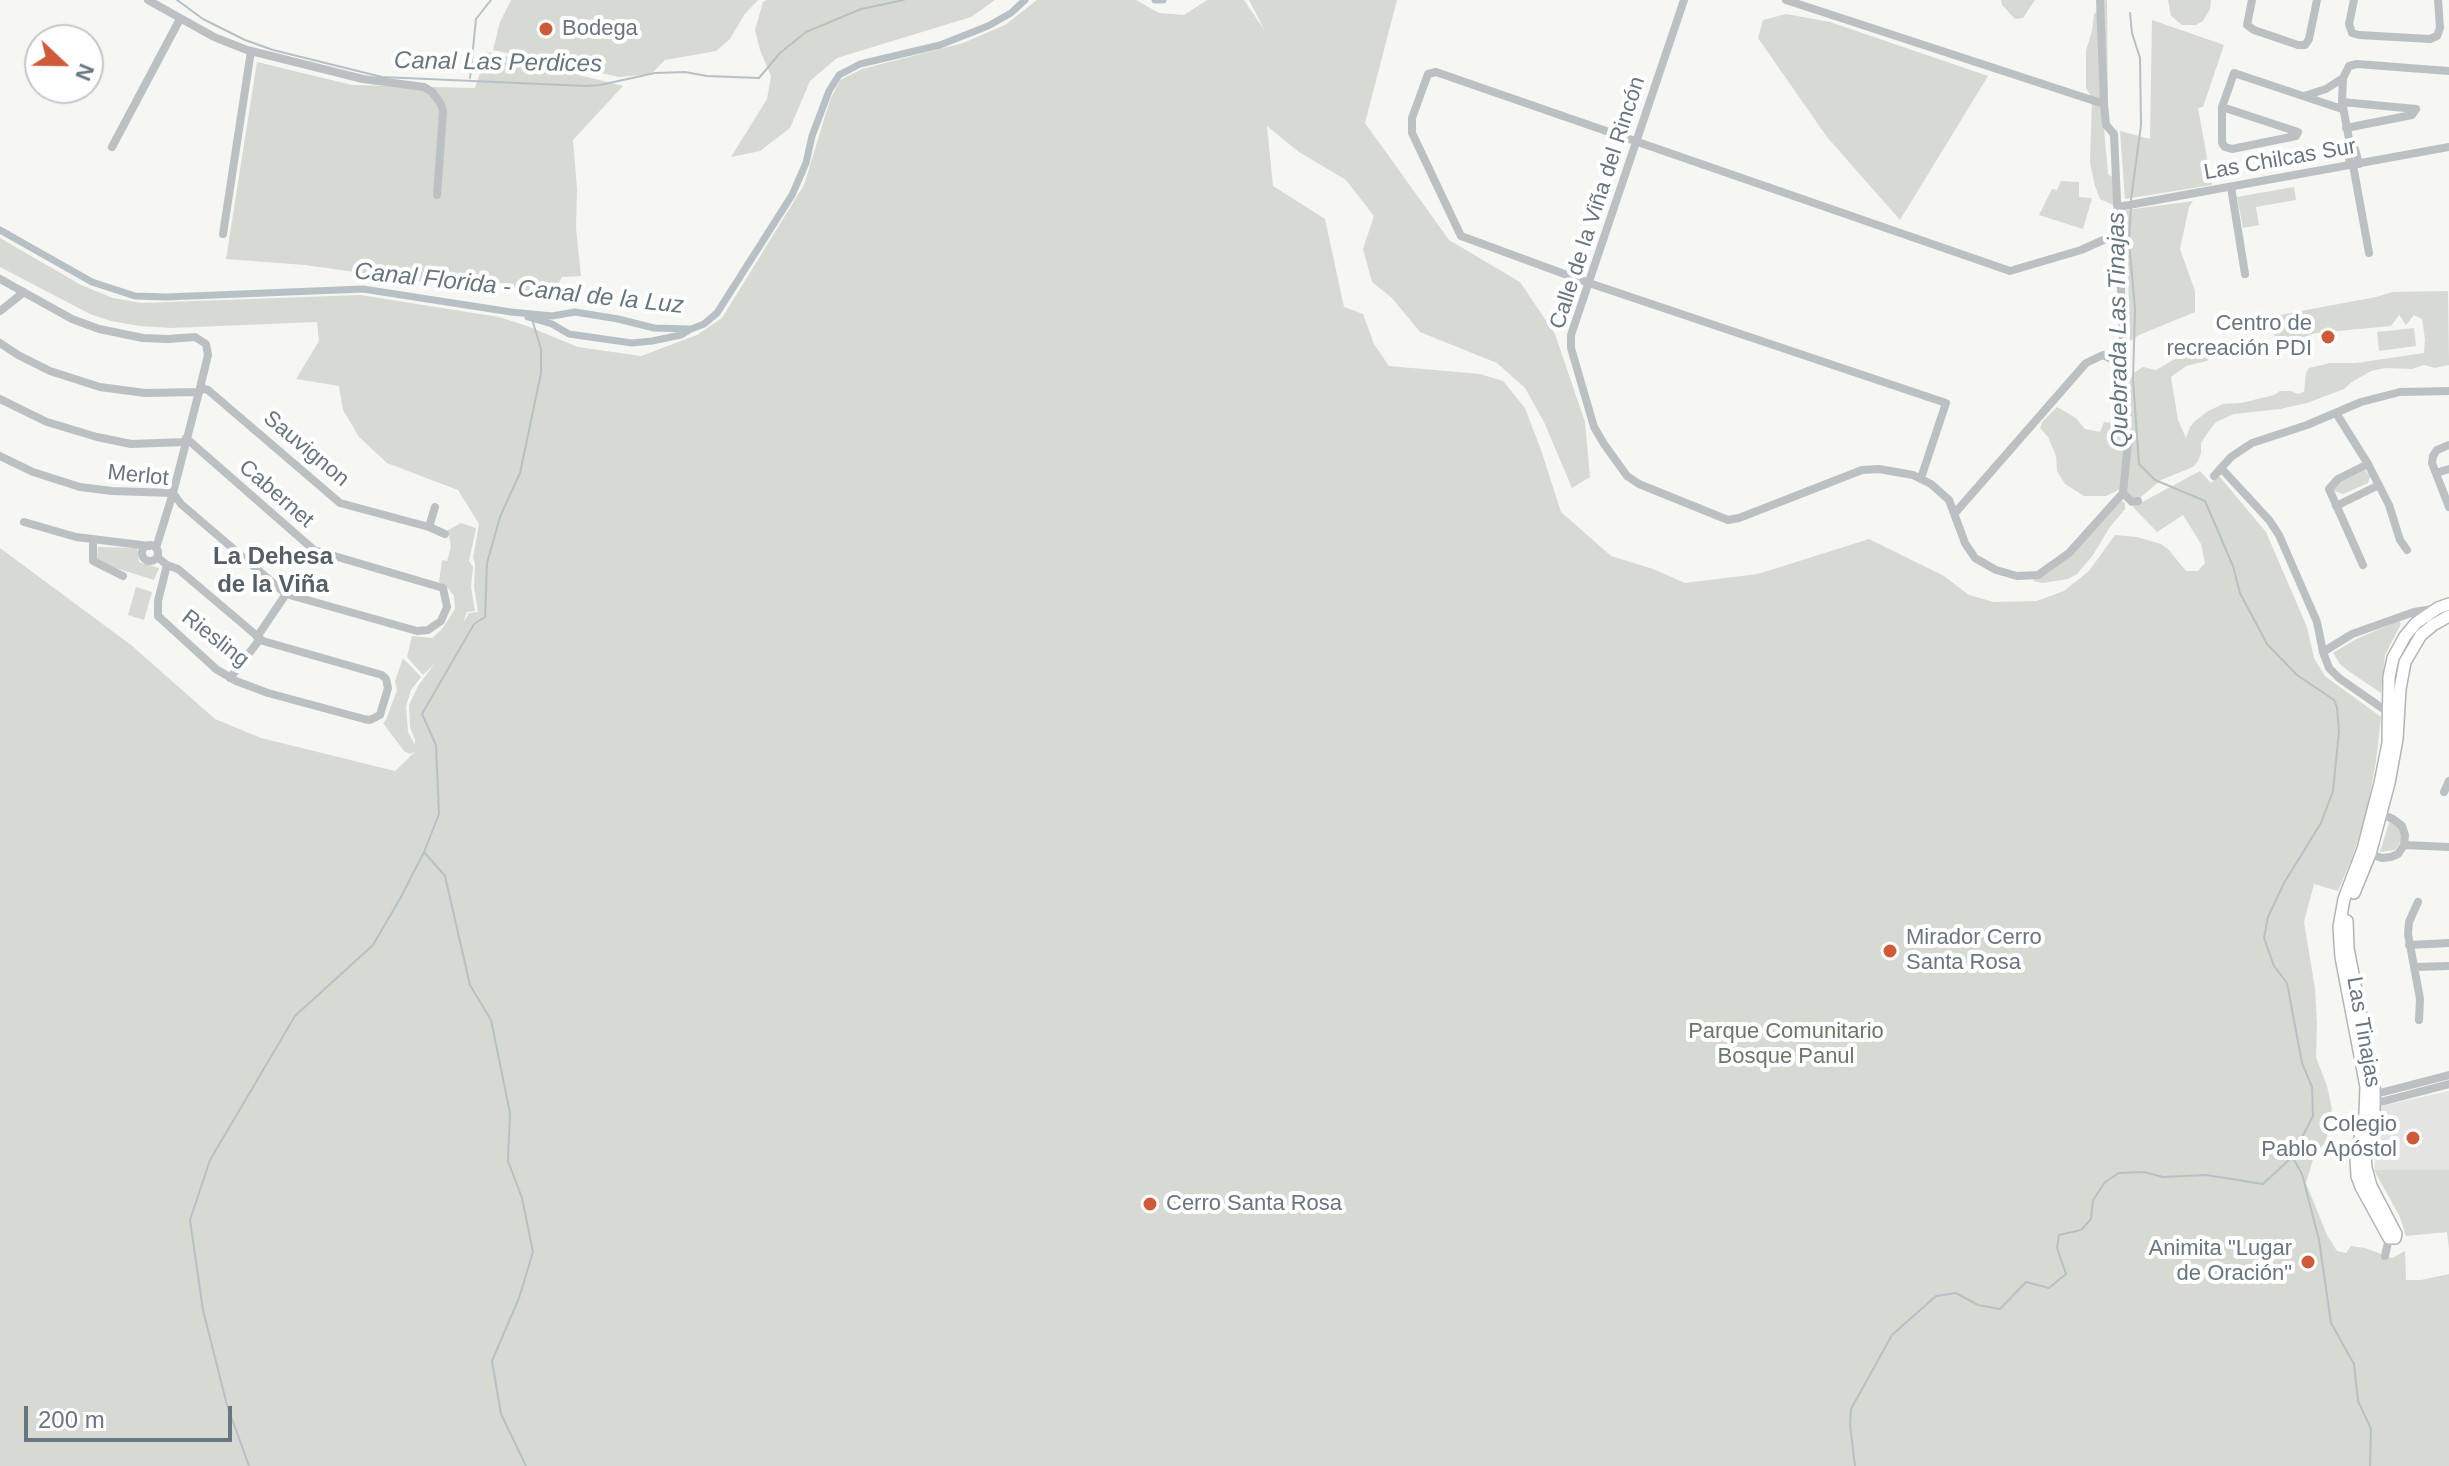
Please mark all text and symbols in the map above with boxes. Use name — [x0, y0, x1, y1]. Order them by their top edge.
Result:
place label: Bodega — [562, 16, 638, 42]
marker: Bodega — [537, 20, 555, 38]
north arrow — [24, 24, 104, 104]
water label: Canal Las Perdices — [394, 47, 602, 79]
text: N — [70, 60, 99, 84]
street label: Calle de la Viña del Rincón — [1545, 73, 1651, 333]
street label: Las Chilcas Sur — [2202, 134, 2358, 186]
water label: Quebrada Las Tinajas — [2103, 212, 2135, 448]
water label: Canal Florida - Canal de la Luz — [353, 257, 685, 321]
place label: Centro de recreación PDI — [2166, 311, 2312, 362]
marker: Centro de recreación PDI — [2319, 328, 2337, 346]
street label: Sauvignon — [258, 405, 354, 493]
street label: Cabernet — [233, 454, 319, 534]
street label: Merlot — [106, 460, 170, 492]
district label: La Dehesa de la Viña — [213, 543, 333, 599]
street label: Riesling — [176, 605, 254, 673]
place label: Mirador Cerro Santa Rosa — [1906, 925, 2042, 976]
marker: Mirador Cerro Santa Rosa — [1881, 942, 1899, 960]
street label: Las Tinajas — [2340, 975, 2386, 1089]
park label: Parque Comunitario Bosque Panul — [1688, 1019, 1884, 1070]
place label: Colegio Pablo Apóstol — [2261, 1112, 2397, 1164]
marker: Colegio Pablo Apóstol — [2404, 1129, 2422, 1147]
place label: Cerro Santa Rosa — [1166, 1191, 1342, 1217]
marker: Cerro Santa Rosa — [1141, 1195, 1159, 1213]
place label: Animita "Lugar de Oración" — [2148, 1236, 2292, 1288]
marker: Animita "Lugar de Oración" — [2299, 1253, 2317, 1271]
scale bar — [28, 1390, 236, 1440]
text: 200 m — [38, 1406, 105, 1433]

